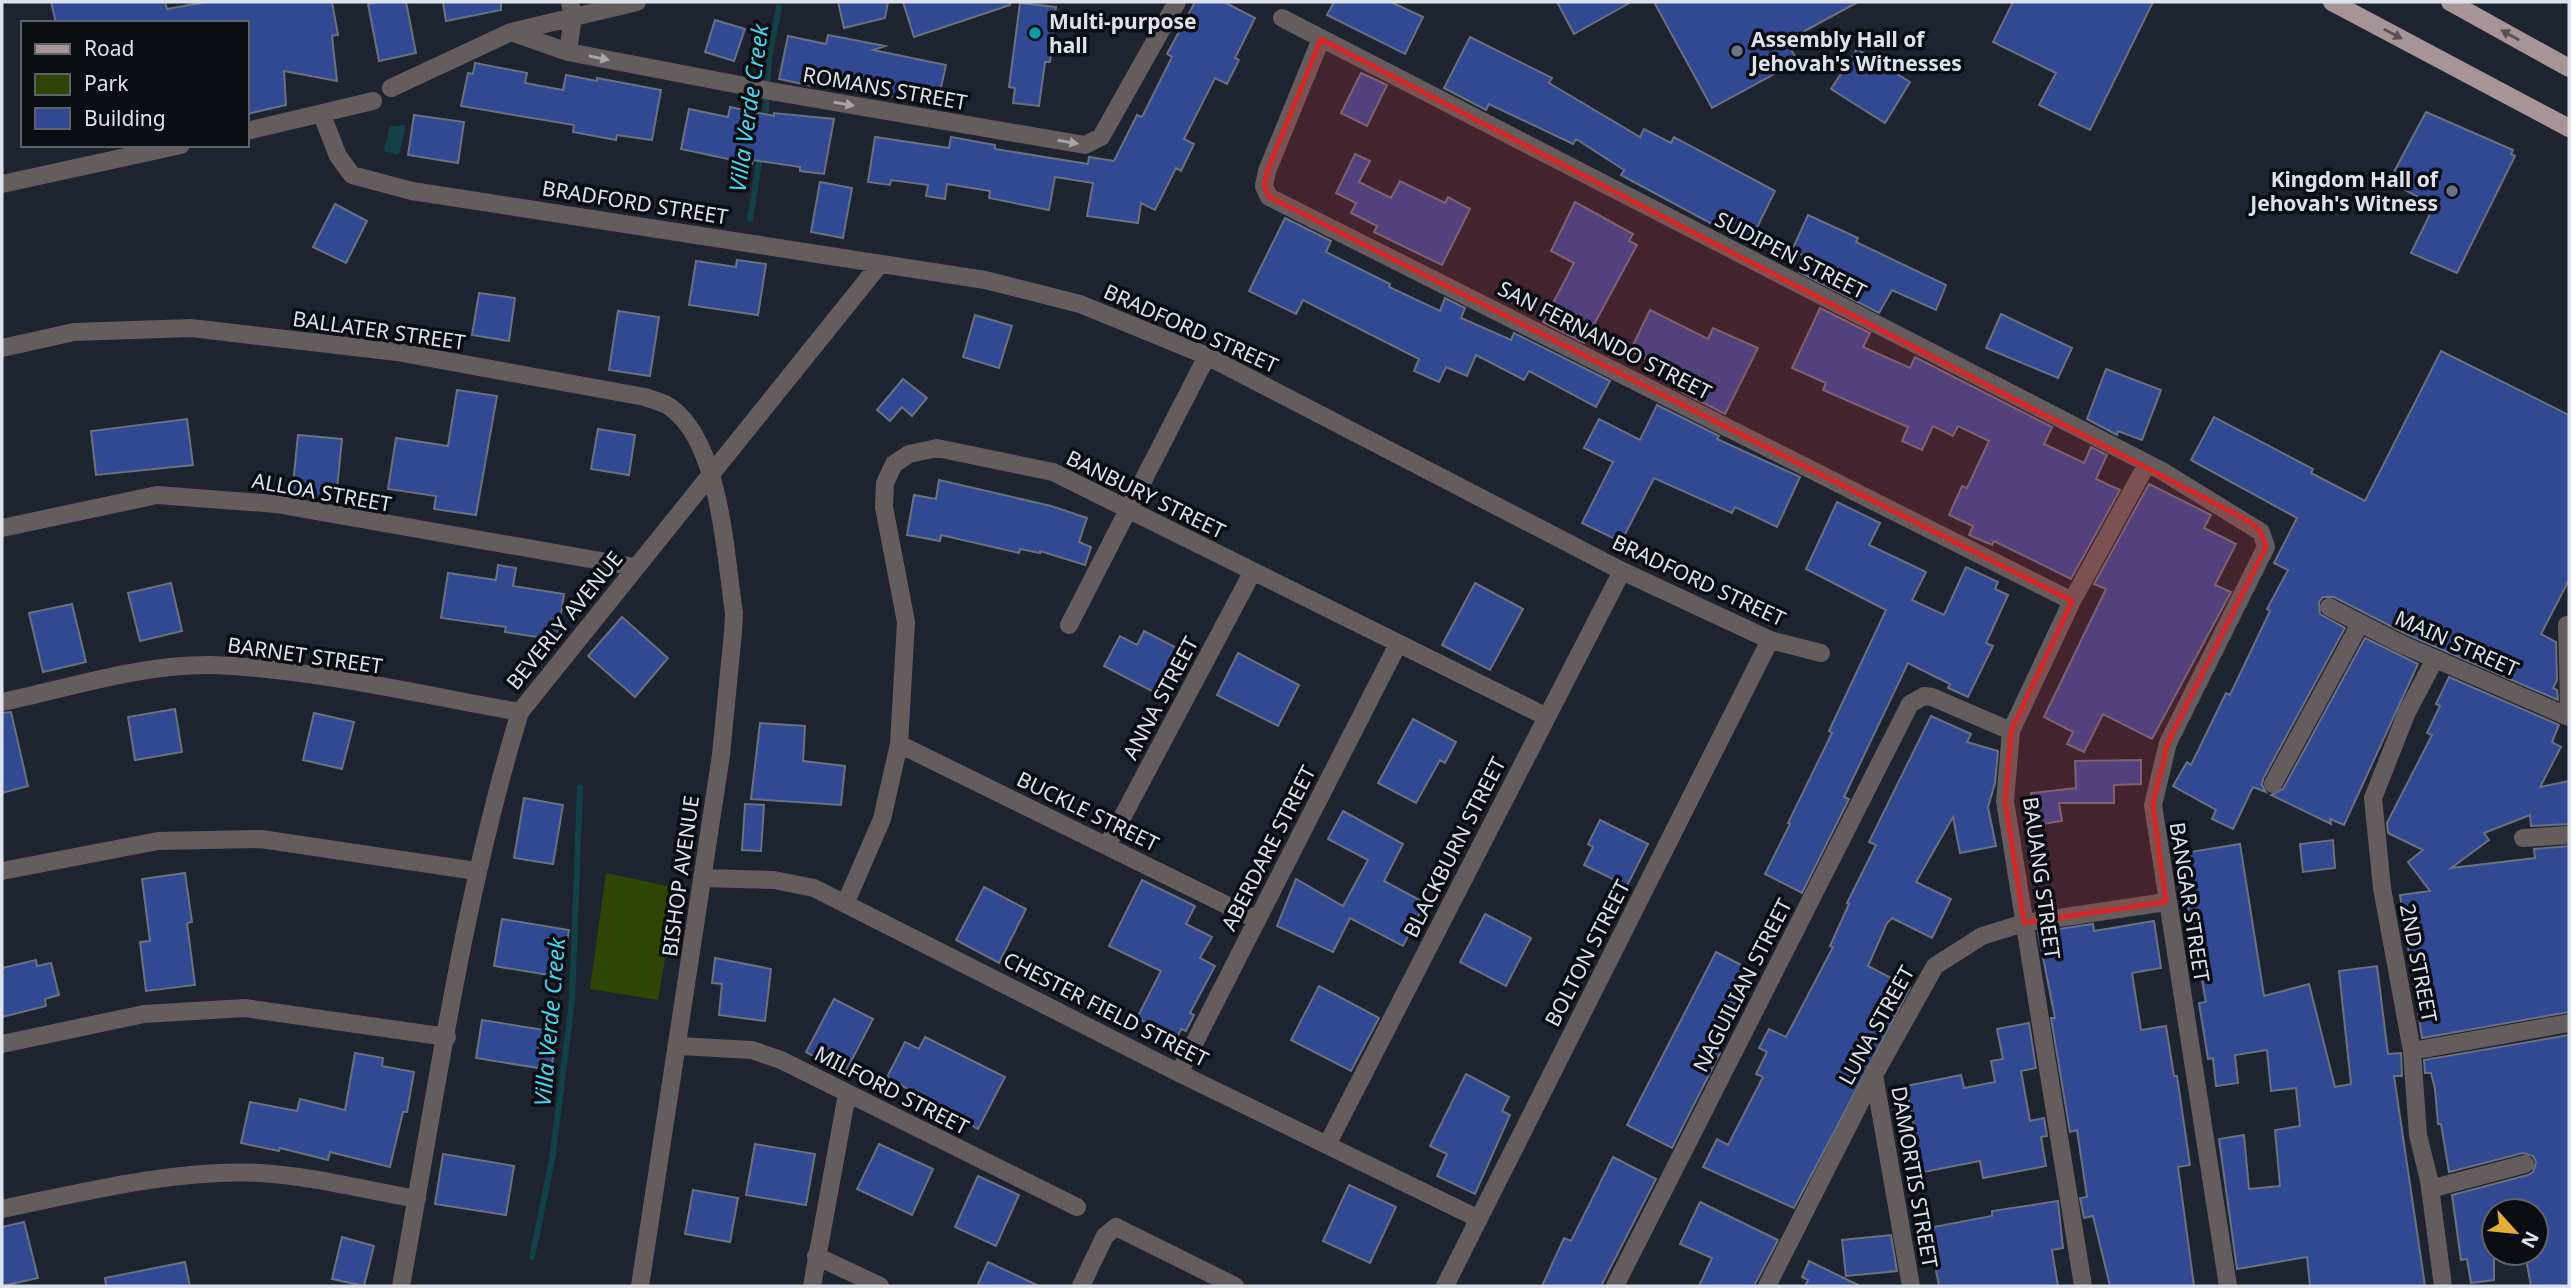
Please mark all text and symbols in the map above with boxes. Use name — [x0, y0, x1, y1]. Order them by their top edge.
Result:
place label: Multi-purpose hall — [1049, 7, 1197, 59]
water label: Villa Verde Creek — [720, 20, 776, 194]
legend — [21, 21, 248, 147]
marker: Multi-purpose hall — [1027, 25, 1043, 41]
place label: Assembly Hall of Jehovah's Witnesses — [1749, 25, 1962, 77]
one-way arrow — [2383, 28, 2402, 40]
one-way arrow — [2500, 29, 2519, 41]
text: Road — [84, 34, 134, 62]
marker: Assembly Hall of Jehovah's Witnesses — [1729, 43, 1745, 59]
one-way arrow — [588, 53, 610, 64]
street label: ROMANS STREET — [801, 60, 970, 116]
text: Park — [84, 69, 129, 97]
one-way arrow — [833, 99, 855, 110]
text: Building — [84, 104, 166, 132]
one-way arrow — [1057, 137, 1079, 148]
place label: Kingdom Hall of Jehovah's Witness — [2248, 165, 2440, 217]
street label: BRADFORD STREET — [540, 173, 730, 231]
marker: Kingdom Hall of Jehovah's Witness — [2444, 183, 2460, 199]
street label: SUDIPEN STREET — [1710, 205, 1872, 305]
street label: SAN FERNANDO STREET — [1494, 274, 1717, 406]
street label: BRADFORD STREET — [1099, 277, 1283, 379]
street label: BALLATER STREET — [291, 304, 468, 356]
street label: BANBURY STREET — [1062, 443, 1231, 545]
street label: ALLOA STREET — [250, 466, 394, 518]
street label: BRADFORD STREET — [1608, 528, 1790, 633]
street label: BEVERLY AVENUE — [500, 545, 628, 695]
street label: MAIN STREET — [2391, 603, 2523, 683]
street label: BARNET STREET — [226, 630, 385, 680]
street label: ANNA STREET — [1116, 631, 1204, 764]
street label: BLACKBURN STREET — [1396, 752, 1512, 942]
street label: ABERDARE STREET — [1214, 760, 1322, 935]
street label: BUCKLE STREET — [1012, 765, 1164, 858]
street label: BISHOP AVENUE — [655, 794, 705, 958]
street label: BAUANG STREET — [2017, 795, 2067, 961]
street label: BANGAR STREET — [2164, 820, 2217, 984]
street label: BOLTON STREET — [1538, 875, 1636, 1031]
street label: NAGUILIAN STREET — [1686, 893, 1798, 1076]
street label: 2ND STREET — [2394, 901, 2444, 1025]
water label: Villa Verde Creek — [526, 935, 572, 1108]
street label: CHESTER FIELD STREET — [999, 945, 1214, 1073]
street label: LUNA STREET — [1832, 960, 1920, 1090]
street label: MILFORD STREET — [810, 1039, 974, 1141]
street label: DAMORTIS STREET — [1885, 1084, 1945, 1270]
north arrow — [2480, 1197, 2550, 1267]
text: N — [2515, 1227, 2545, 1253]

